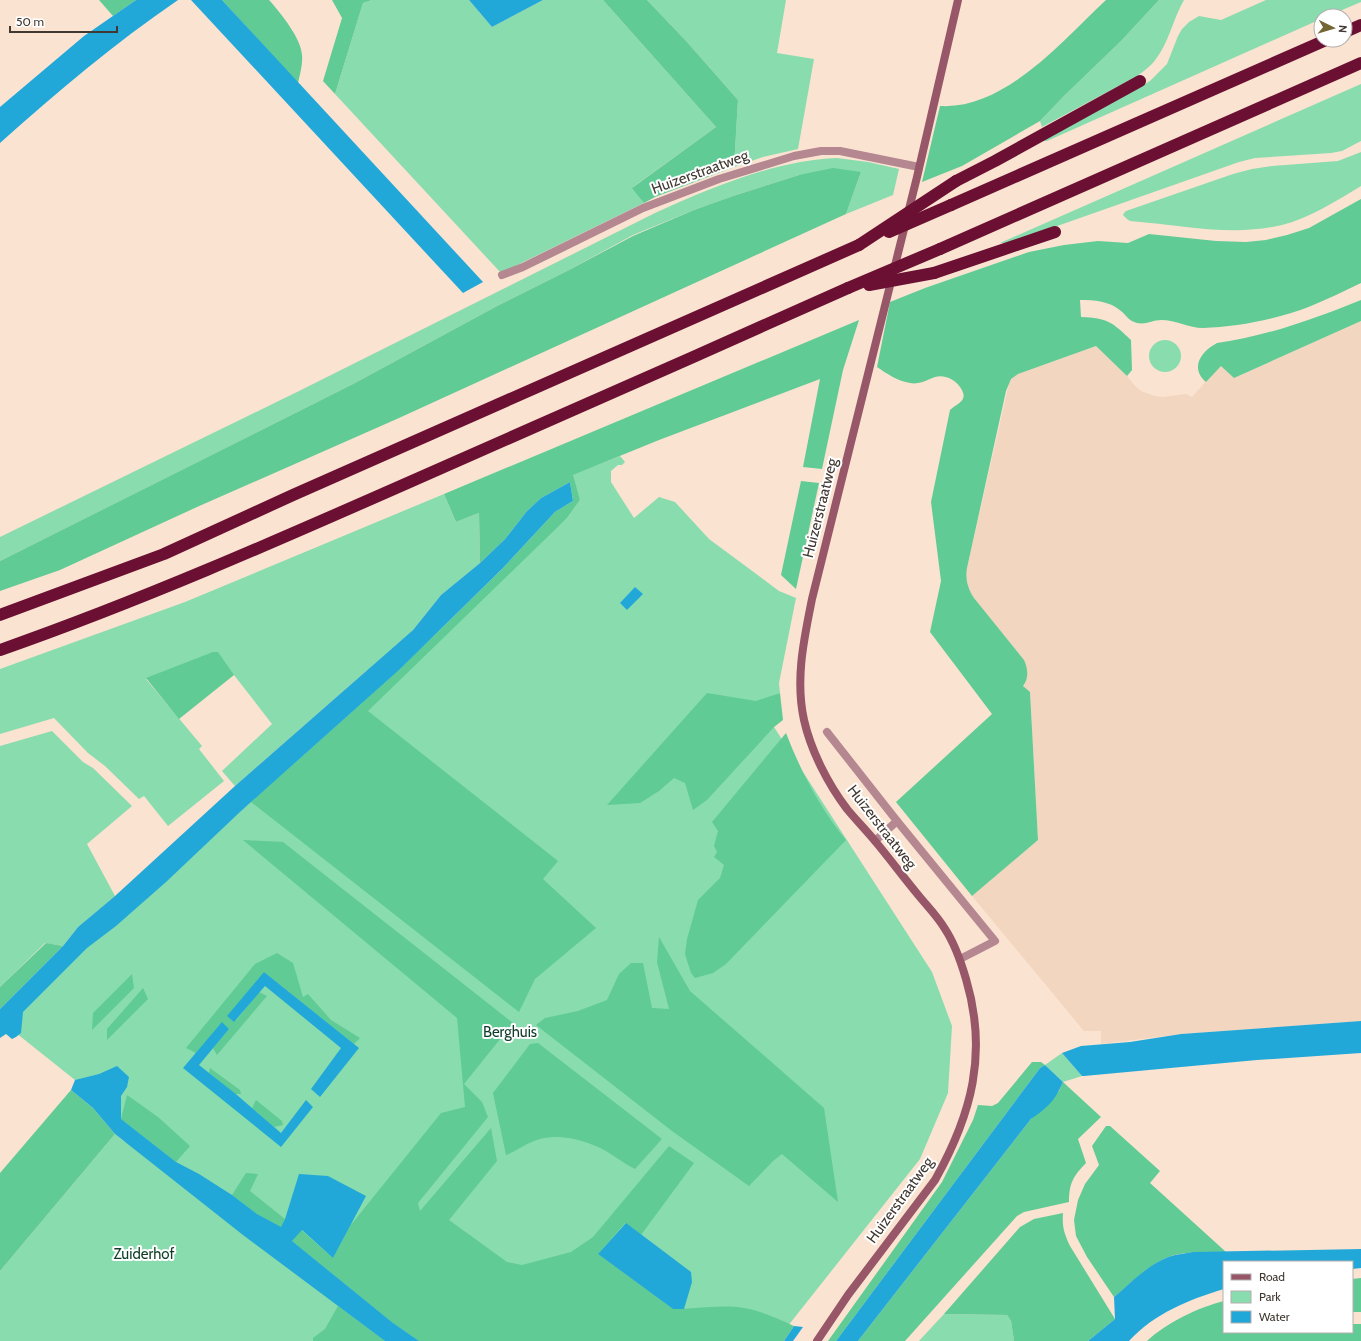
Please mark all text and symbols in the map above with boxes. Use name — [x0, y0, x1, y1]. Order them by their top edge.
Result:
scale bar — [10, 8, 117, 34]
north arrow — [1313, 8, 1353, 48]
text: 50 m — [16, 14, 44, 29]
text: N — [1336, 24, 1350, 33]
street label: Huizerstraatweg — [649, 146, 751, 198]
street label: Huizerstraatweg — [799, 456, 841, 560]
street label: Huizerstraatweg — [844, 781, 921, 873]
park label: Berghuis — [483, 1023, 537, 1041]
street label: Huizerstraatweg — [863, 1153, 938, 1247]
park label: Zuiderhof — [114, 1245, 174, 1263]
legend — [1223, 1261, 1353, 1333]
text: Road — [1259, 1269, 1285, 1284]
text: Park — [1259, 1289, 1281, 1304]
text: Water — [1259, 1309, 1290, 1324]

